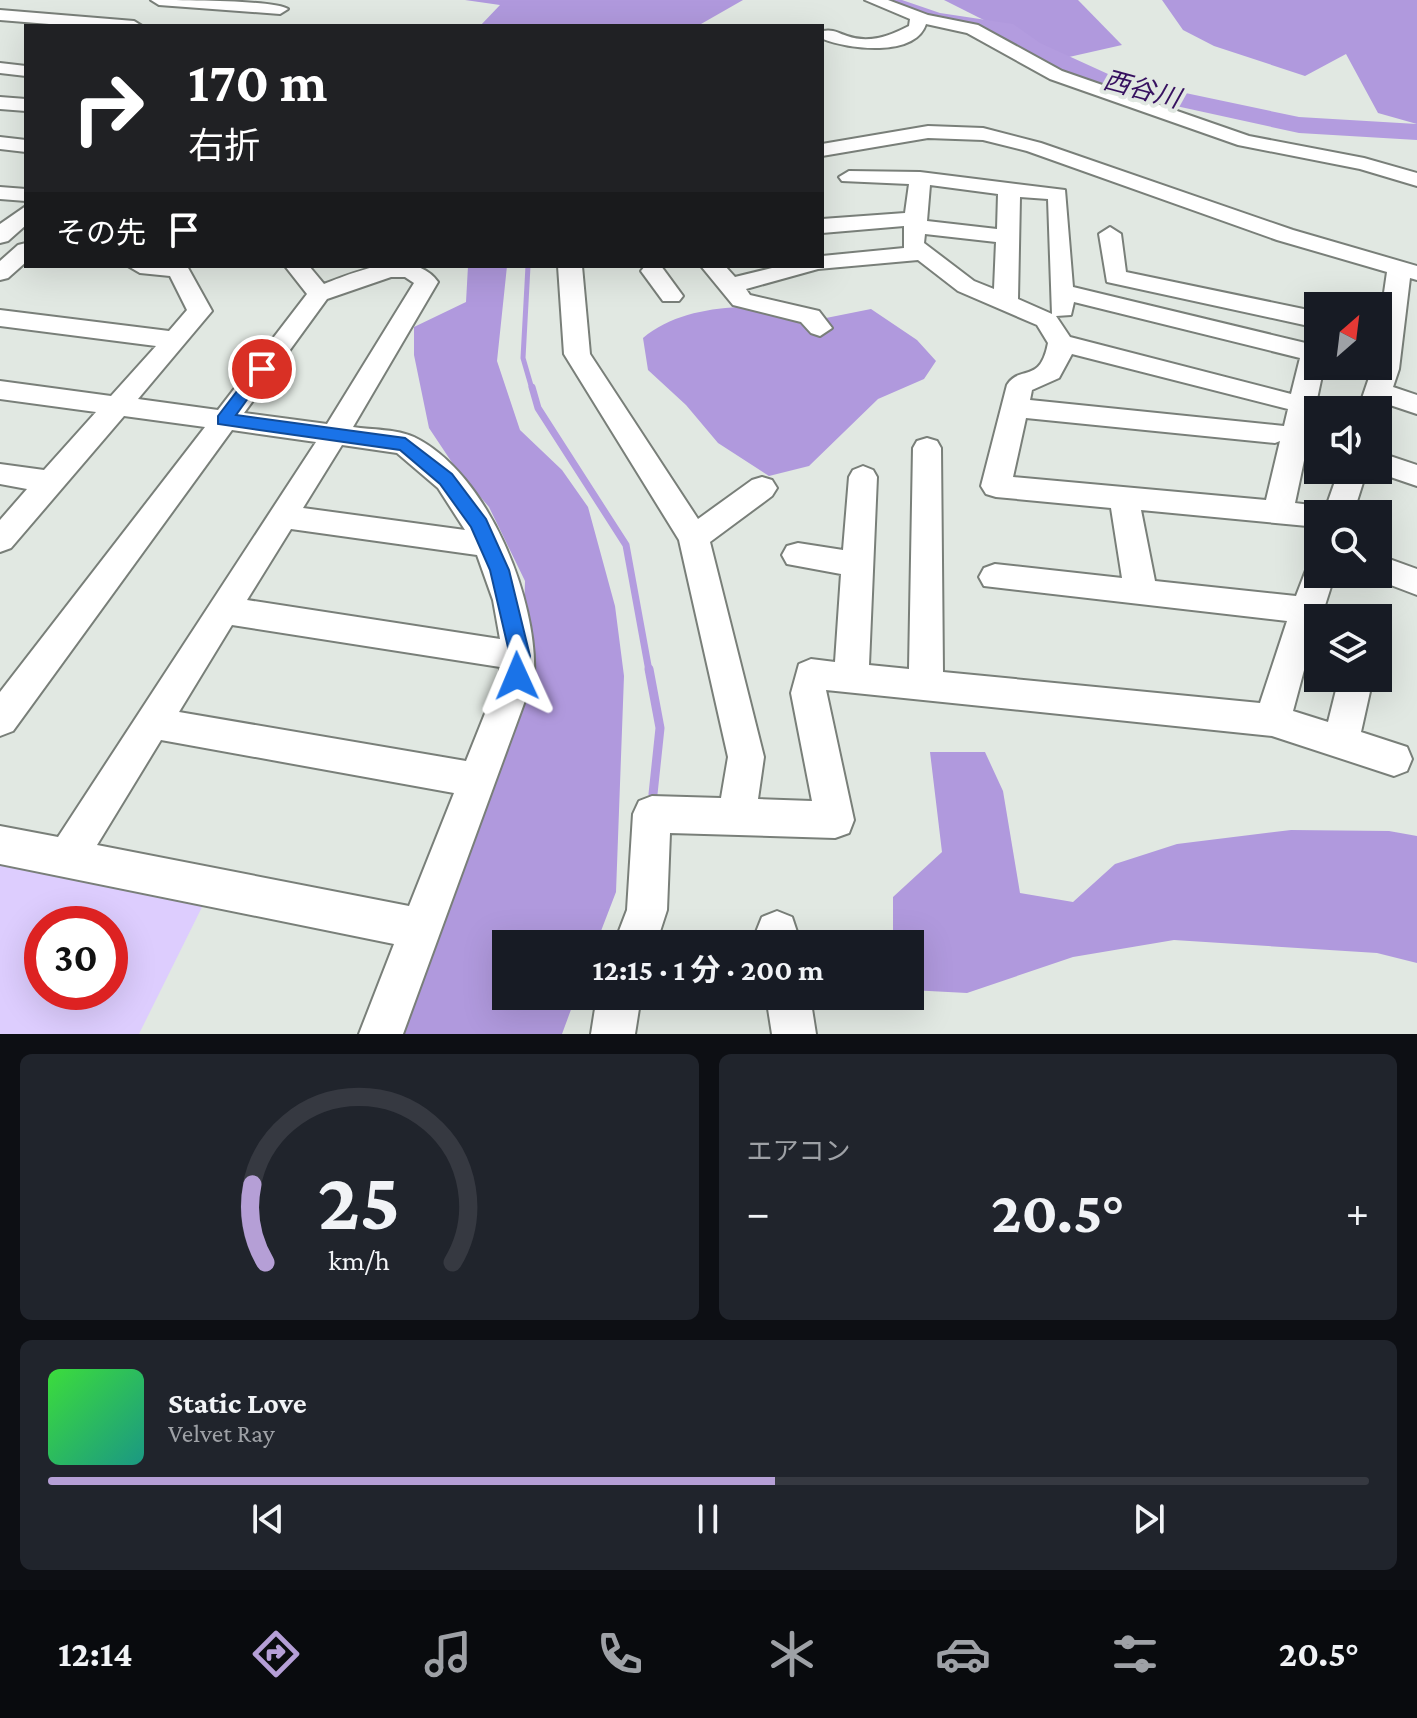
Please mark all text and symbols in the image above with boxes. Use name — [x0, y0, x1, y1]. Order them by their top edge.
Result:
text: 170 m — [188, 51, 327, 113]
icon: right — [56, 56, 160, 160]
water label: 西谷川 — [1100, 65, 1186, 114]
text: 右折 — [188, 126, 260, 166]
icon: arrive — [162, 208, 206, 252]
text: その先 — [56, 216, 146, 249]
north arrow — [1304, 292, 1392, 380]
map controls — [1304, 292, 1392, 692]
pin — [228, 335, 296, 403]
icon: arrive — [240, 347, 284, 391]
button: sound — [1304, 396, 1392, 484]
button: search — [1304, 500, 1392, 588]
button: layers — [1304, 604, 1392, 692]
position arrow — [475, 634, 559, 718]
speed limit sign: 30 — [24, 906, 128, 1010]
text: 12:15 · 1 分 · 200 m — [592, 953, 824, 986]
text: エアコン — [747, 1137, 851, 1166]
text: 25 — [318, 1154, 401, 1247]
text: 20.5° — [991, 1178, 1125, 1245]
text: − — [747, 1188, 770, 1236]
text: + — [1346, 1188, 1369, 1236]
text: km/h — [328, 1244, 390, 1276]
text: Static Love — [168, 1386, 307, 1419]
text: Velvet Ray — [168, 1419, 275, 1448]
icon: previous — [246, 1497, 290, 1541]
icon: pause — [686, 1497, 730, 1541]
icon: next — [1127, 1497, 1171, 1541]
icon: directions — [248, 1626, 304, 1682]
icon: music — [420, 1626, 476, 1682]
icon: phone — [592, 1626, 648, 1682]
icon: climate — [764, 1626, 820, 1682]
icon: car — [935, 1626, 991, 1682]
icon: filters — [1107, 1626, 1163, 1682]
text: 12:14 — [58, 1634, 133, 1674]
text: 20.5° — [1279, 1634, 1359, 1674]

